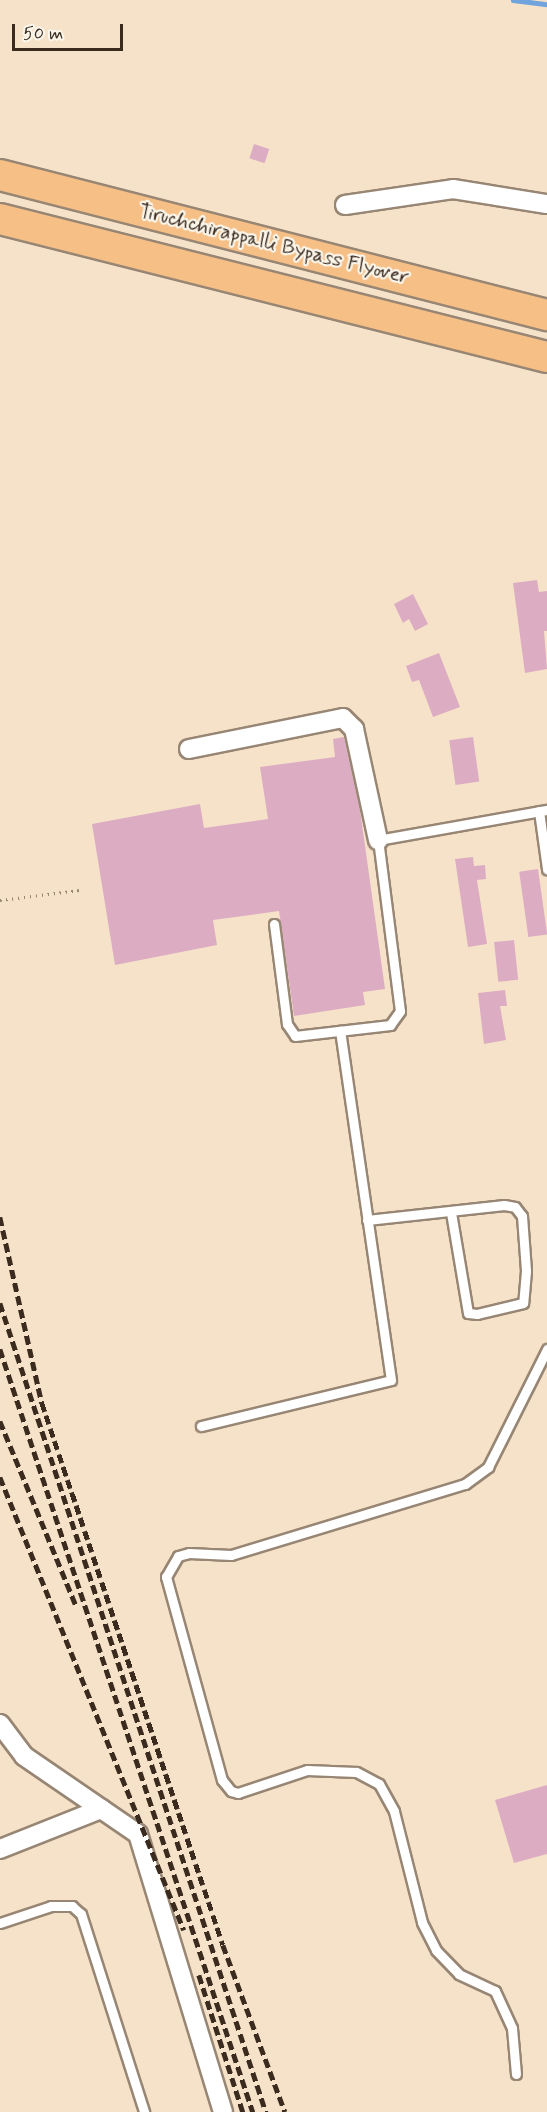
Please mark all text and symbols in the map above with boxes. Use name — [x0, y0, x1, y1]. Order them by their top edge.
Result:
scale bar — [15, 12, 126, 50]
text: 50 m — [23, 22, 63, 46]
street label: Tiruchchirappalli Bypass Flyover — [137, 198, 411, 290]

